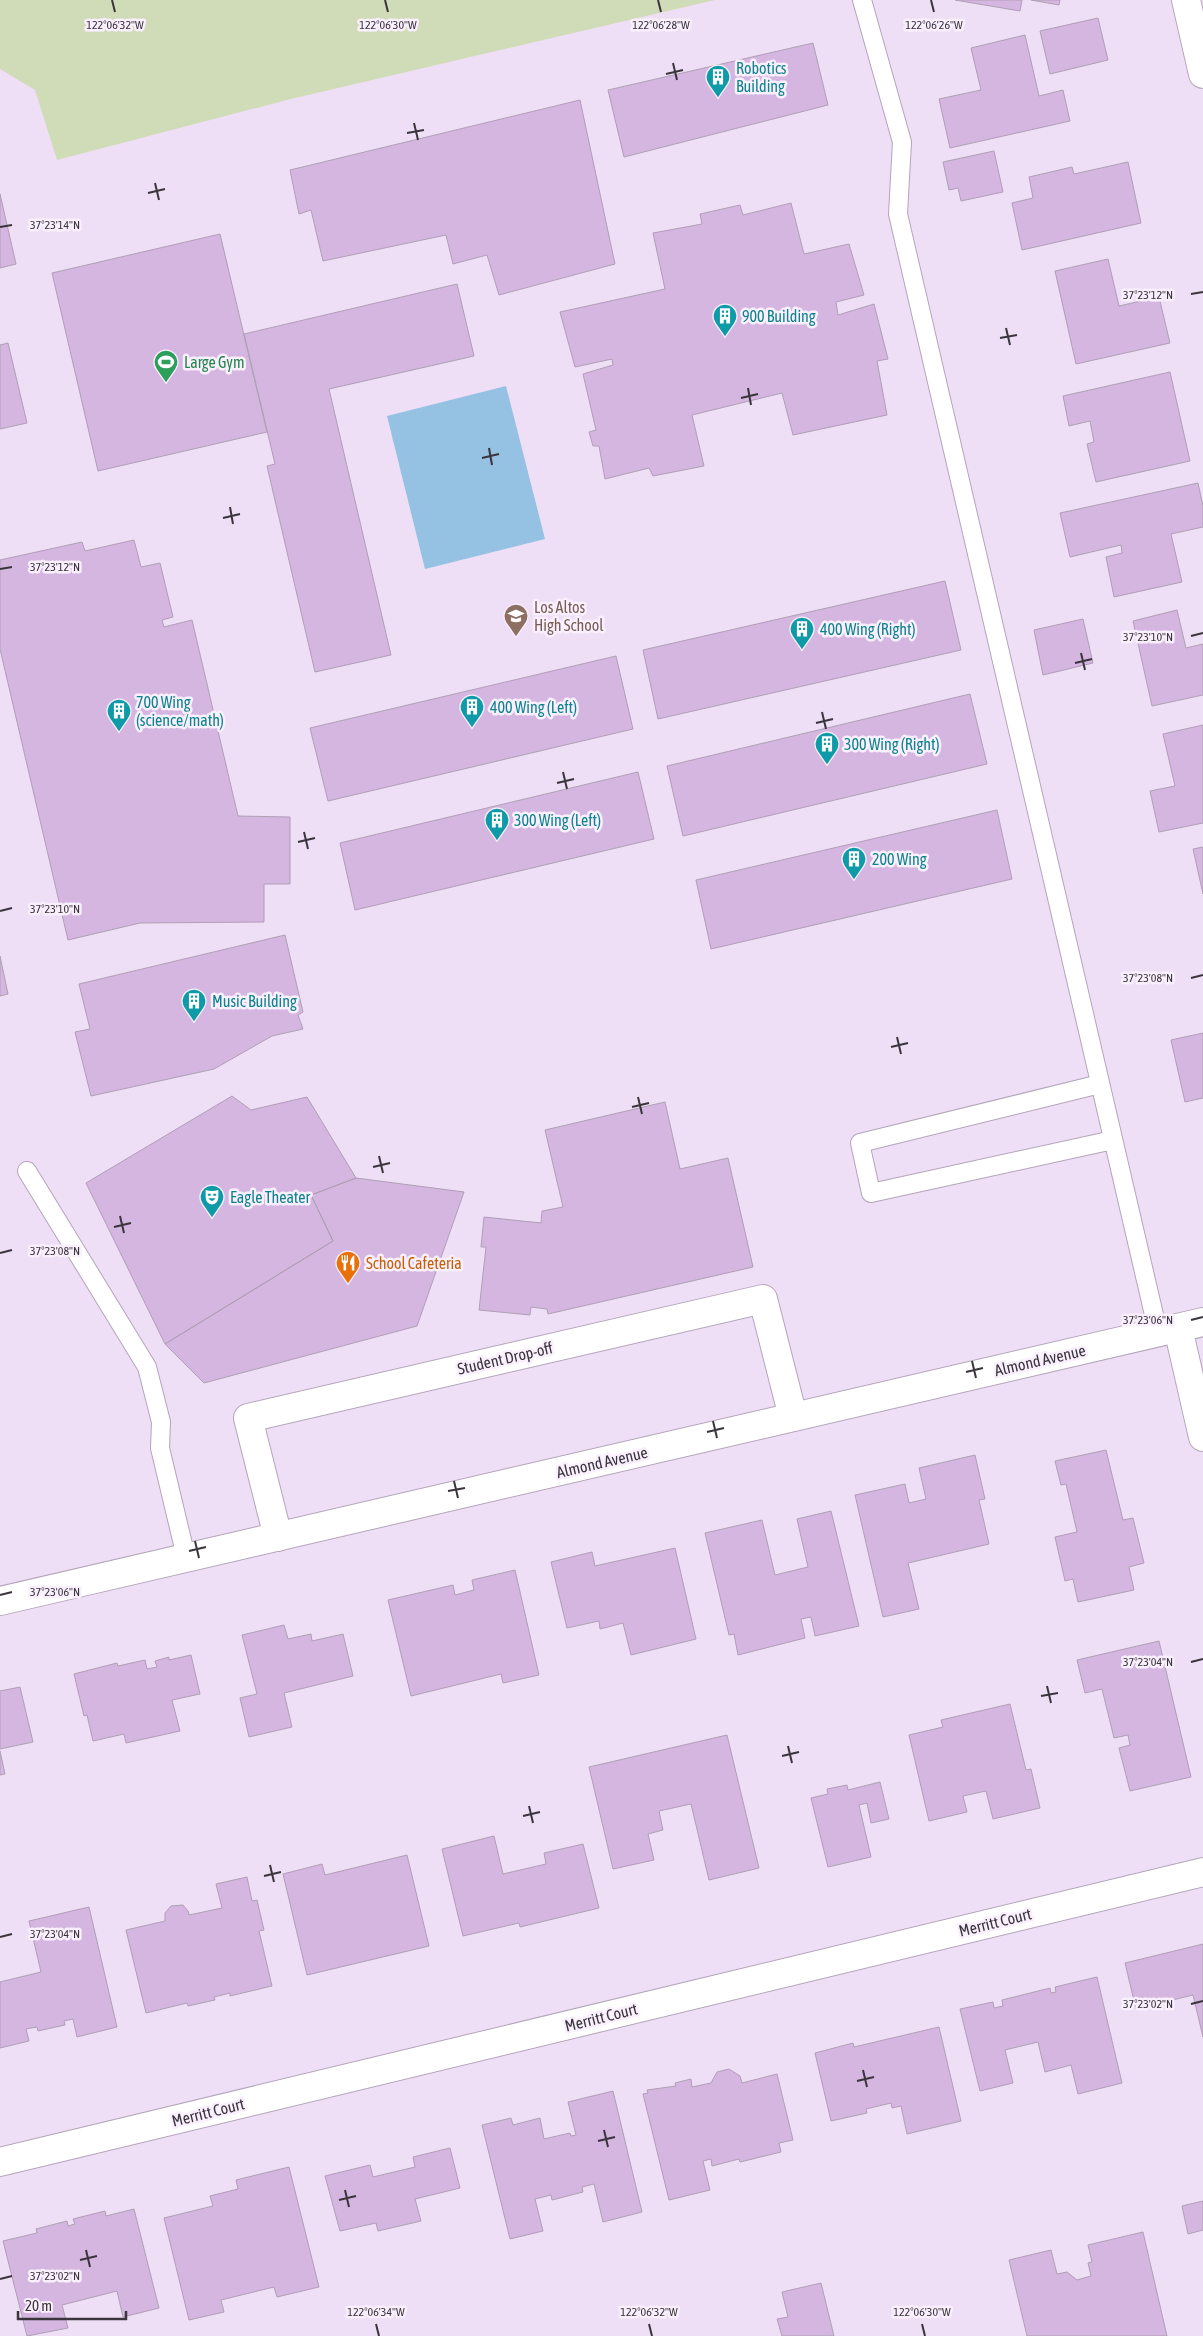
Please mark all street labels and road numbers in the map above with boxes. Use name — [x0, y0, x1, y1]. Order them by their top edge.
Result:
street label: Student Drop-off — [455, 1338, 555, 1379]
street label: Almond Avenue — [993, 1341, 1087, 1379]
street label: Almond Avenue — [555, 1443, 649, 1481]
street label: Merritt Court — [957, 1904, 1034, 1940]
street label: Merritt Court — [563, 1999, 640, 2035]
street label: Merritt Court — [170, 2094, 247, 2130]

